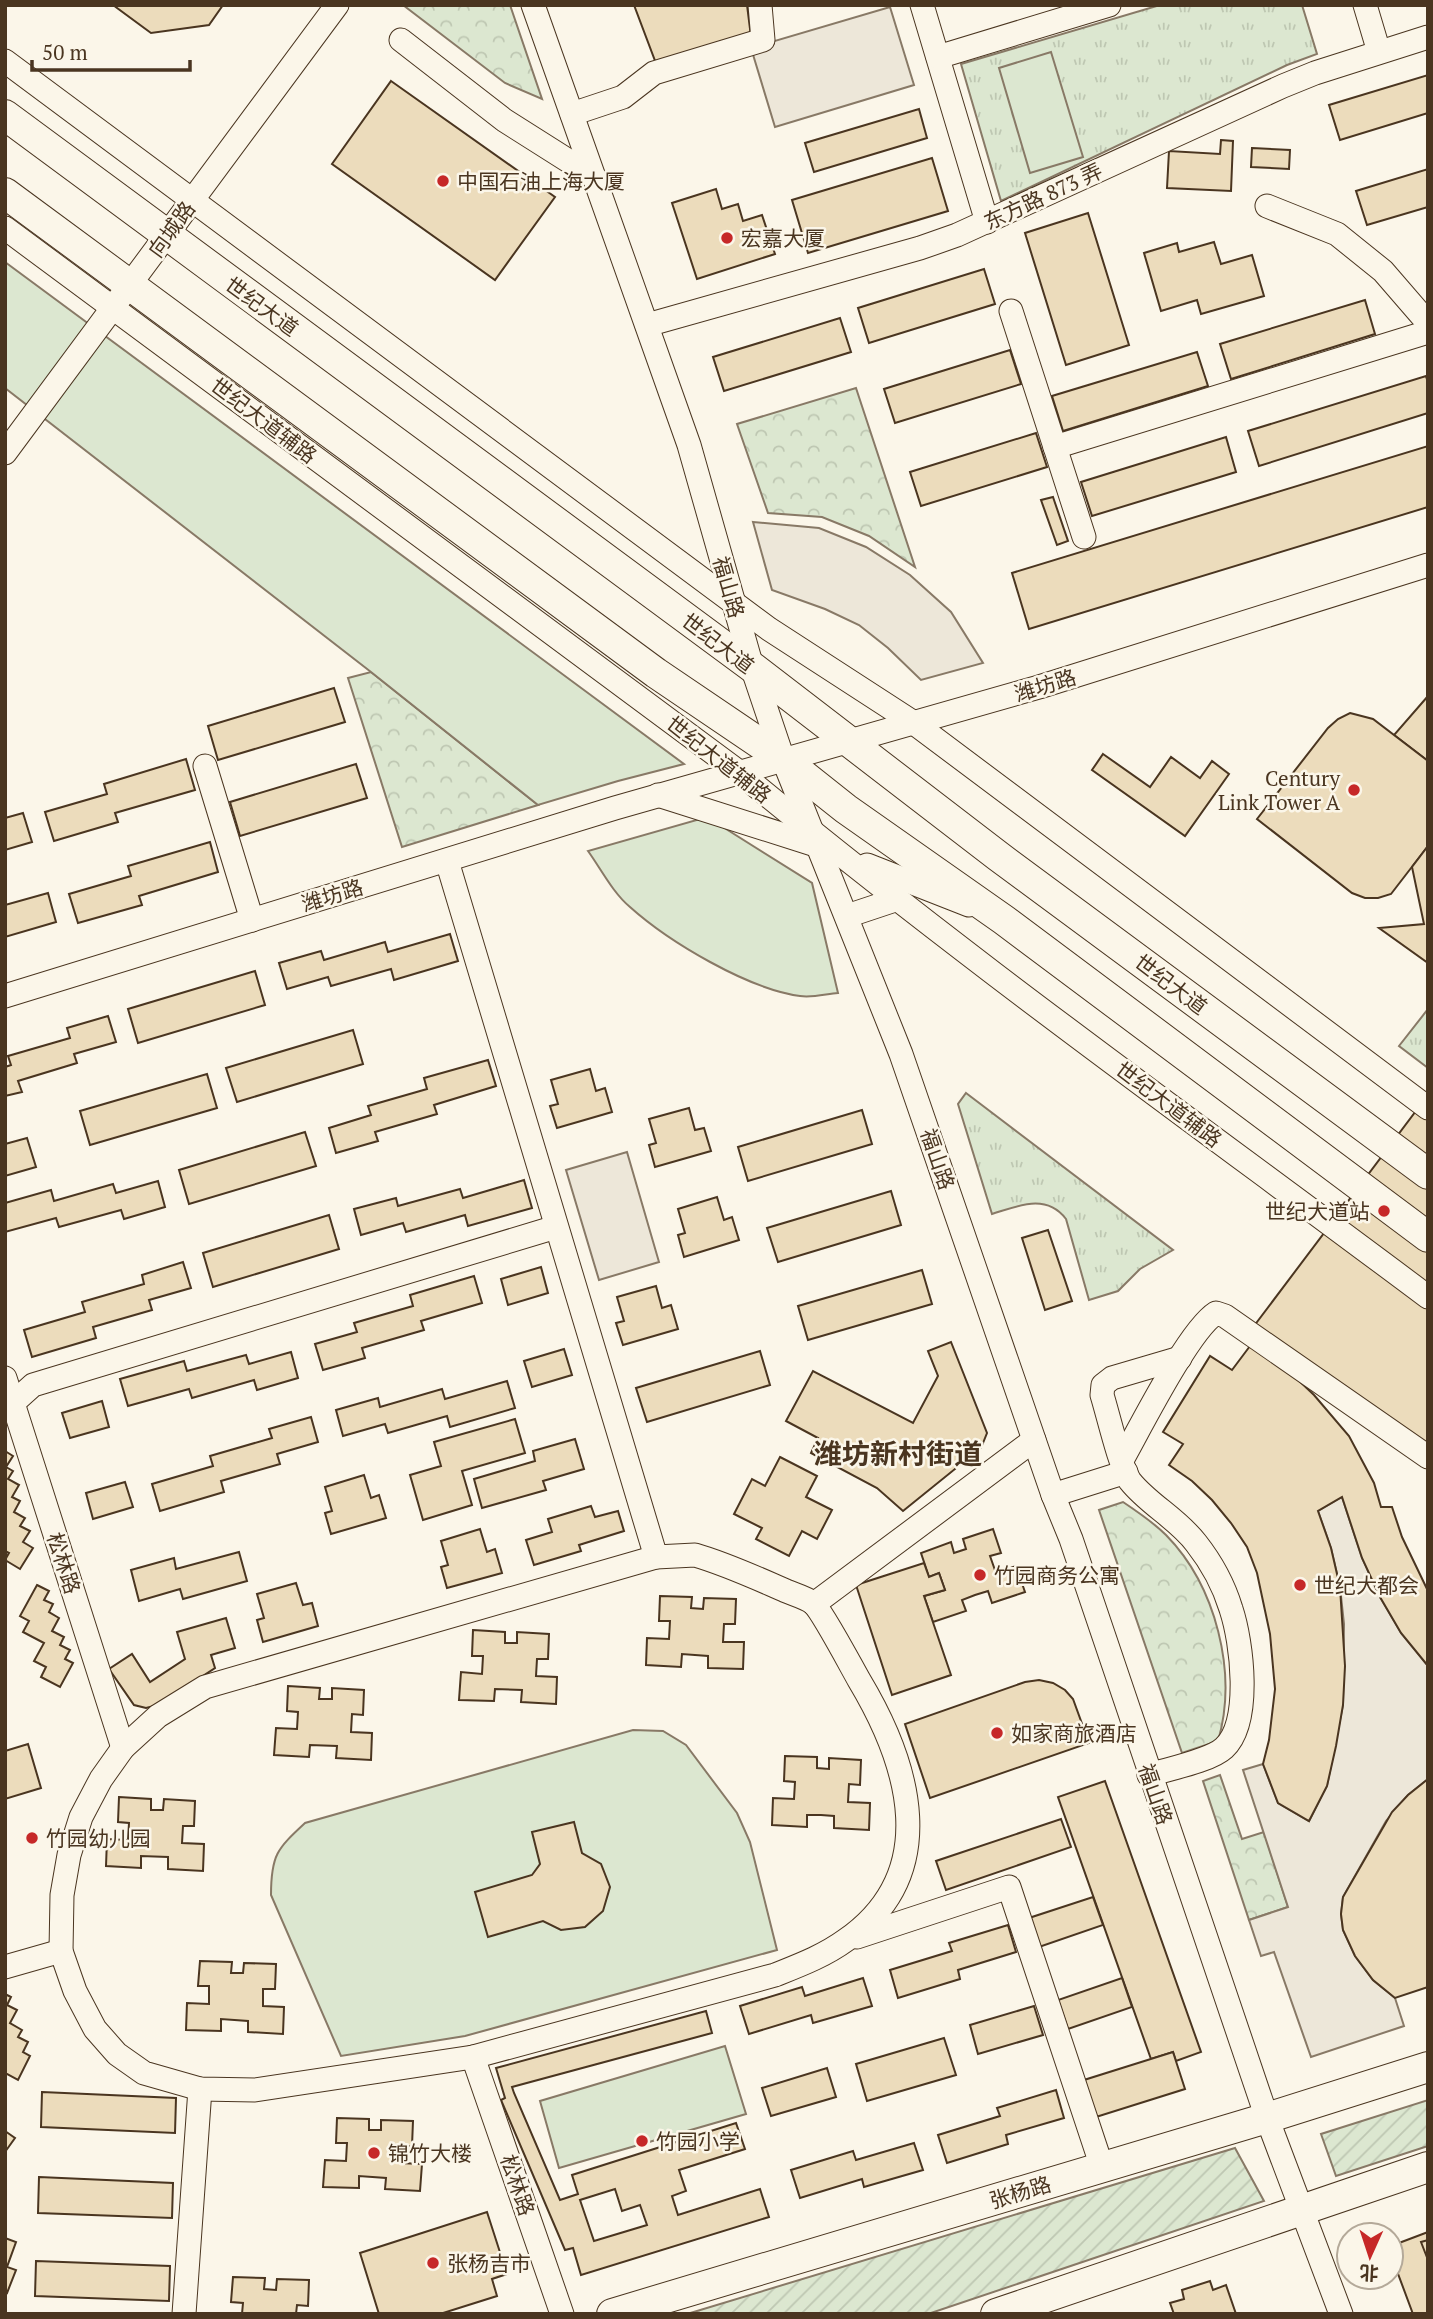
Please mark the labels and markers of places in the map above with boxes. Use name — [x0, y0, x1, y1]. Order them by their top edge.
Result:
place label: 中国石油上海大厦 — [457, 167, 625, 195]
marker: 中国石油上海大厦 — [435, 173, 451, 189]
place label: 宏嘉大厦 — [741, 224, 825, 252]
marker: 宏嘉大厦 — [719, 230, 735, 246]
place label: Century Link Tower A — [1218, 764, 1341, 816]
marker: Century Link Tower A — [1346, 782, 1362, 798]
place label: 世纪大道站 — [1265, 1197, 1370, 1225]
marker: 世纪大道站 — [1376, 1203, 1392, 1219]
place label: 竹园商务公寓 — [994, 1561, 1120, 1589]
marker: 竹园商务公寓 — [972, 1567, 988, 1583]
place label: 世纪大都会 — [1314, 1571, 1419, 1599]
marker: 世纪大都会 — [1292, 1577, 1308, 1593]
place label: 如家商旅酒店 — [1011, 1719, 1137, 1747]
marker: 如家商旅酒店 — [989, 1725, 1005, 1741]
place label: 竹园幼儿园 — [46, 1824, 151, 1852]
marker: 竹园幼儿园 — [24, 1830, 40, 1846]
place label: 竹园小学 — [656, 2127, 740, 2155]
marker: 竹园小学 — [634, 2133, 650, 2149]
place label: 锦竹大楼 — [388, 2139, 472, 2167]
marker: 锦竹大楼 — [366, 2145, 382, 2161]
place label: 张杨吉市 — [447, 2249, 531, 2277]
marker: 张杨吉市 — [425, 2255, 441, 2271]

